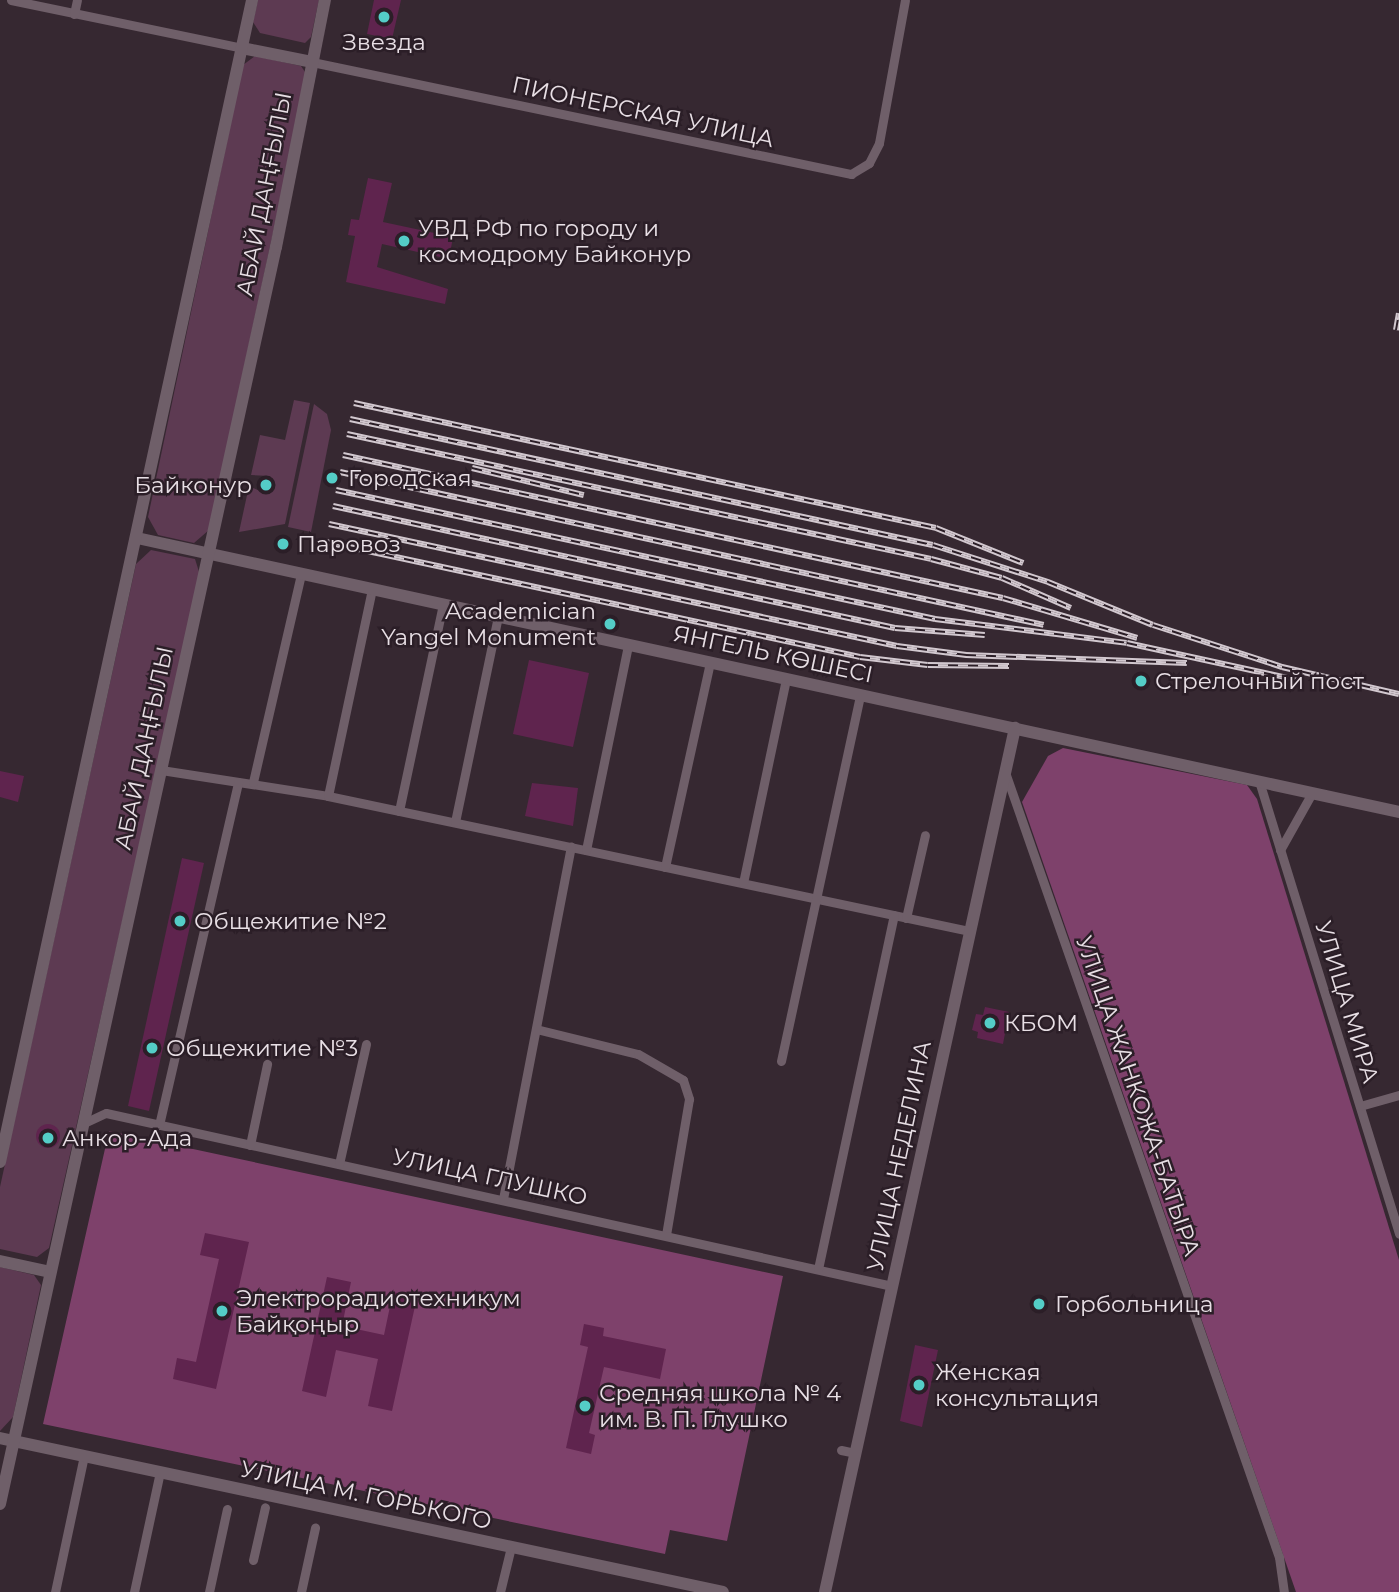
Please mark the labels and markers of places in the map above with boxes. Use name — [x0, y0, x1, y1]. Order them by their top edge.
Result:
marker: Звезда — [376, 9, 392, 25]
place label: Звезда — [342, 28, 426, 56]
place label: УВД РФ по городу и космодрому Байконур — [418, 214, 691, 268]
marker: УВД РФ по городу и космодрому Байконур — [396, 233, 412, 249]
place label: Городская — [348, 464, 472, 492]
marker: Городская — [322, 468, 342, 488]
place label: Байконур — [134, 471, 252, 499]
marker: Байконур — [258, 477, 274, 493]
place label: Паровоз — [297, 530, 401, 558]
marker: Паровоз — [275, 536, 291, 552]
place label: Academician Yangel Monument — [381, 597, 596, 651]
marker: Academician Yangel Monument — [602, 616, 618, 632]
place label: Стрелочный пост — [1155, 667, 1364, 695]
marker: Стрелочный пост — [1133, 673, 1149, 689]
place label: Общежитие №2 — [194, 907, 387, 935]
marker: Общежитие №2 — [172, 913, 188, 929]
place label: КБОМ — [1004, 1009, 1078, 1037]
marker: КБОМ — [982, 1015, 998, 1031]
place label: Общежитие №3 — [166, 1034, 358, 1062]
marker: Общежитие №3 — [144, 1040, 160, 1056]
place label: Анкор-Ада — [62, 1124, 192, 1152]
marker: Анкор-Ада — [40, 1130, 56, 1146]
place label: Электрорадиотехникум Байқоңыр — [236, 1284, 521, 1338]
place label: Горбольница — [1055, 1290, 1213, 1318]
marker: Горбольница — [1029, 1294, 1049, 1314]
marker: Электрорадиотехникум Байқоңыр — [214, 1303, 230, 1319]
place label: Женская консультация — [935, 1358, 1099, 1412]
marker: Женская консультация — [909, 1375, 929, 1395]
place label: Средняя школа № 4 им. В. П. Глушко — [599, 1379, 841, 1433]
marker: Средняя школа № 4 им. В. П. Глушко — [577, 1398, 593, 1414]

